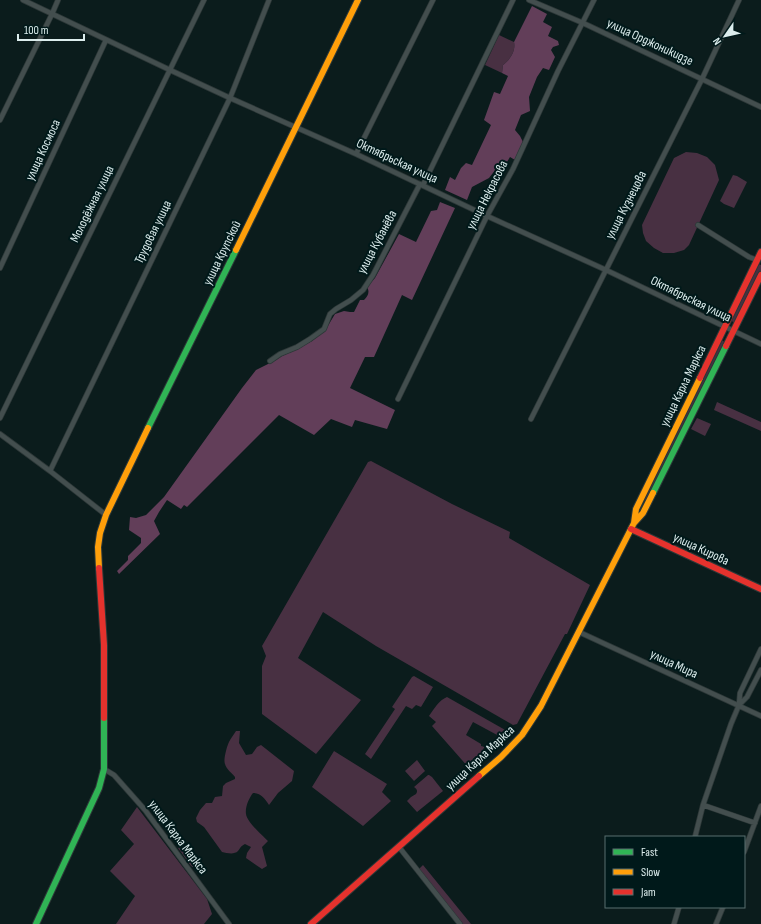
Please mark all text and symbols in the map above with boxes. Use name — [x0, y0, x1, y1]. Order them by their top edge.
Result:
street label: улица Орджоникидзе — [604, 15, 696, 69]
scale bar — [18, 16, 84, 42]
north arrow — [705, 16, 745, 56]
text: 100 m — [24, 23, 49, 38]
text: N — [710, 35, 724, 47]
street label: улица Космоса — [22, 117, 64, 183]
street label: Октябрьская улица — [354, 135, 440, 187]
street label: улица Некрасова — [463, 158, 511, 232]
street label: Молодёжная улица — [66, 163, 118, 245]
street label: улица Кузнецова — [602, 168, 650, 242]
street label: Трудовая улица — [131, 198, 175, 266]
street label: улица Кубанёва — [354, 208, 400, 276]
street label: улица Крупской — [199, 218, 245, 288]
street label: Октябрьская улица — [648, 273, 734, 325]
street label: улица Карла Маркса — [656, 343, 710, 429]
street label: улица Кирова — [670, 529, 732, 569]
street label: улица Мира — [648, 646, 700, 682]
street label: улица Карла Маркса — [442, 722, 518, 794]
street label: улица Карла Маркса — [145, 797, 211, 877]
legend — [605, 836, 745, 908]
text: Fast — [641, 845, 658, 860]
text: Slow — [641, 865, 660, 880]
text: Jam — [640, 885, 656, 900]

